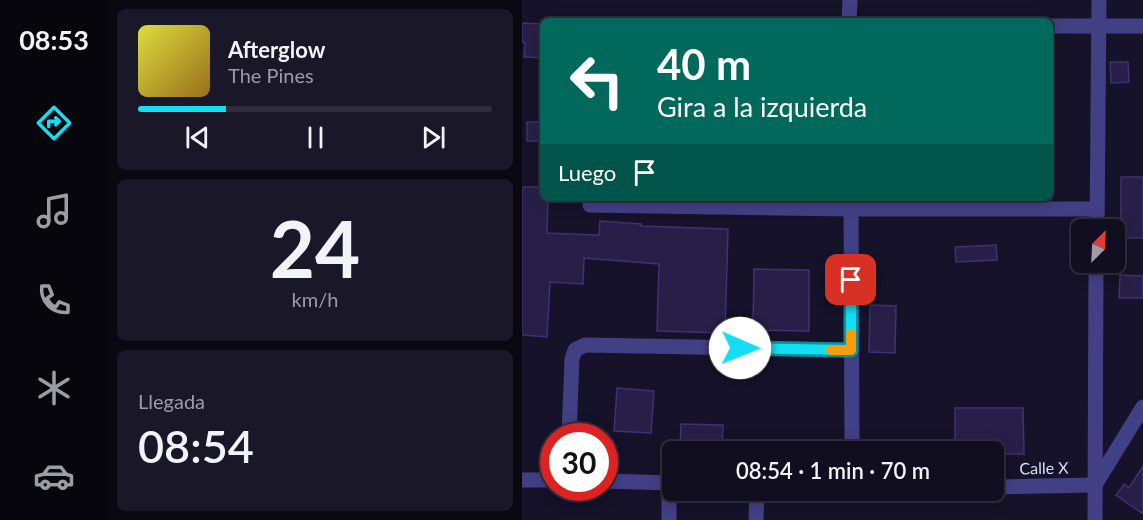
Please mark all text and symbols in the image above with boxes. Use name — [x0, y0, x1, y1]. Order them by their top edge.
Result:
text: 08:53 — [19, 23, 89, 56]
text: Afterglow — [228, 36, 325, 63]
text: 40 m — [657, 39, 751, 89]
icon: left — [558, 42, 636, 120]
text: The Pines — [228, 63, 314, 87]
text: Gira a la izquierda — [657, 90, 867, 123]
icon: directions — [33, 102, 75, 144]
icon: previous — [181, 121, 214, 154]
icon: pause — [299, 121, 332, 154]
icon: next — [417, 121, 450, 154]
icon: arrive — [628, 156, 661, 189]
text: Luego — [558, 159, 616, 186]
icon: music — [33, 190, 75, 232]
text: 24 — [270, 201, 360, 295]
north arrow — [1071, 219, 1125, 273]
map controls — [1071, 219, 1125, 273]
pin — [825, 254, 876, 305]
icon: arrive — [834, 263, 867, 296]
icon: phone — [33, 279, 75, 321]
text: km/h — [292, 287, 338, 311]
position arrow — [708, 316, 772, 380]
icon: climate — [33, 367, 75, 409]
text: Llegada — [138, 389, 205, 413]
text: 08:54 — [138, 419, 254, 473]
speed limit sign: 30 — [540, 423, 618, 501]
icon: car — [33, 455, 75, 497]
text: 08:54 · 1 min · 70 m — [736, 457, 930, 484]
street label: Calle X — [1019, 458, 1069, 477]

